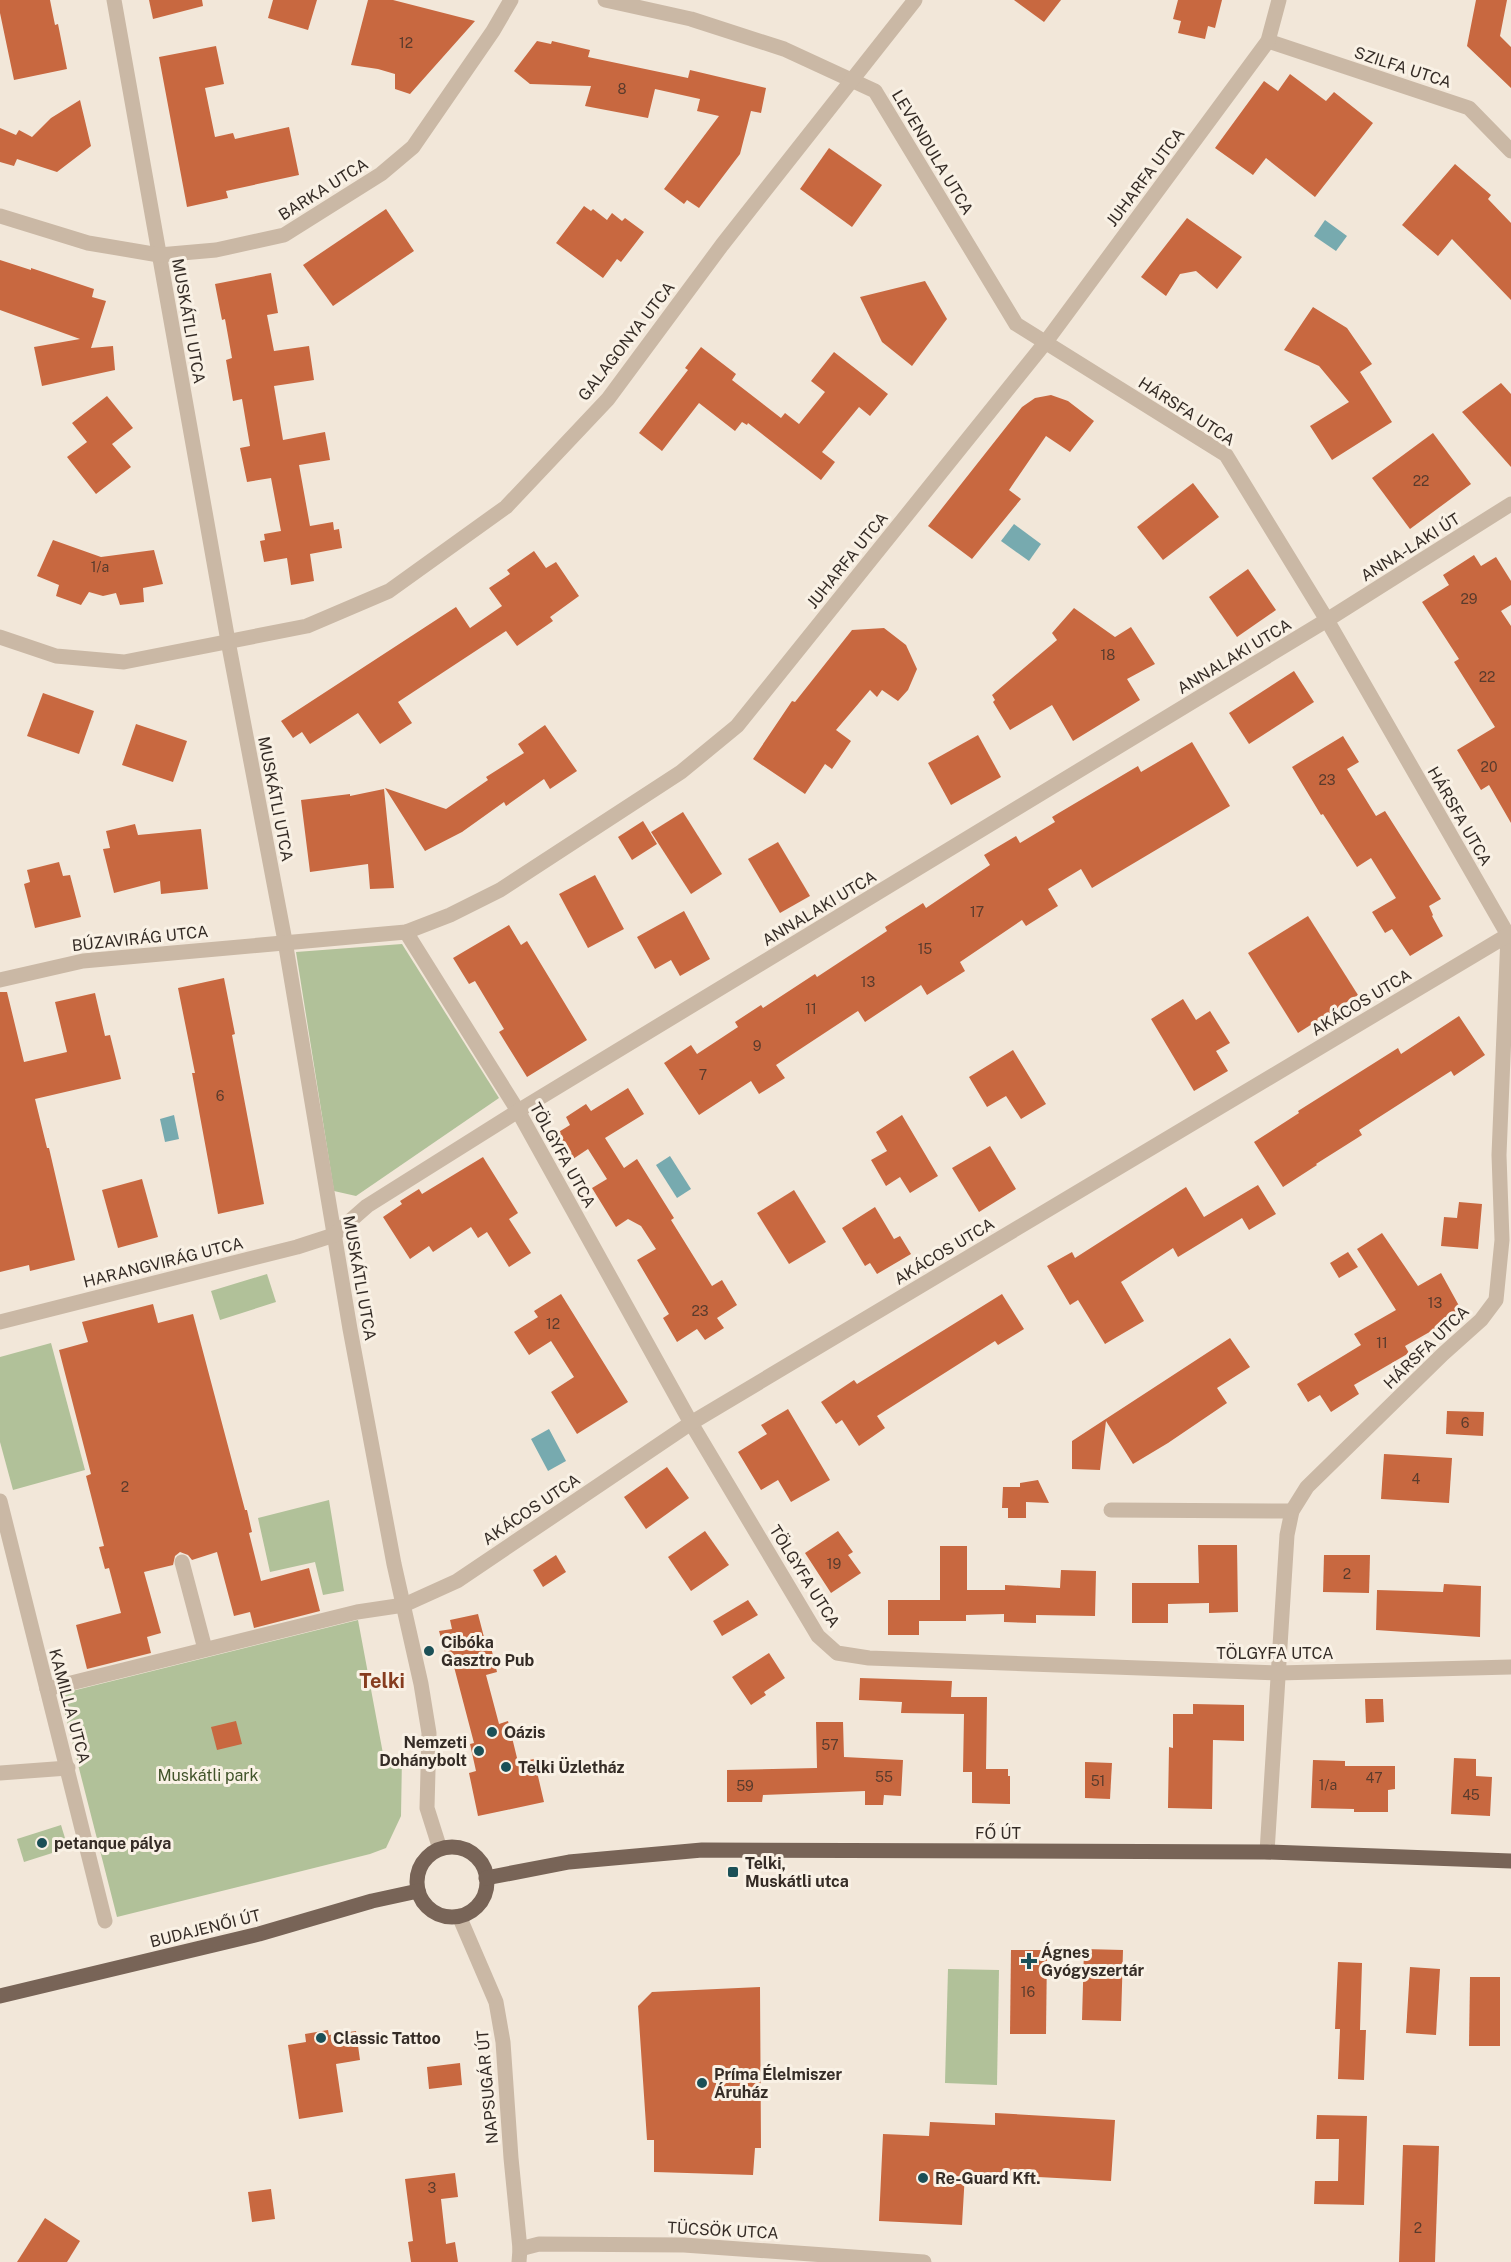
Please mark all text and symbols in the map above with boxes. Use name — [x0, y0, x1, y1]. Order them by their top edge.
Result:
house number: 12 — [399, 35, 413, 51]
street label: SZILFA UTCA — [1352, 43, 1454, 92]
house number: 8 — [617, 81, 627, 97]
street label: LEVENDULA UTCA — [888, 87, 977, 218]
street label: JUHARFA UTCA — [1102, 124, 1189, 230]
street label: BARKA UTCA — [275, 154, 372, 224]
street label: MUSKÁTLI UTCA — [168, 257, 210, 385]
street label: GALAGONYA UTCA — [574, 278, 679, 404]
street label: HÁRSFA UTCA — [1135, 372, 1239, 450]
house number: 22 — [1413, 473, 1429, 489]
street label: JUHARFA UTCA — [803, 508, 892, 612]
street label: ANNA-LAKI ÚT — [1357, 508, 1464, 585]
house number: 1/a — [91, 559, 109, 575]
house number: 29 — [1460, 591, 1478, 607]
street label: ANNALAKI UTCA — [1174, 615, 1295, 698]
house number: 18 — [1101, 647, 1115, 663]
house number: 22 — [1479, 669, 1495, 685]
street label: MUSKÁTLI UTCA — [254, 735, 298, 863]
house number: 20 — [1481, 759, 1497, 775]
street label: HÁRSFA UTCA — [1424, 763, 1496, 869]
house number: 23 — [1318, 772, 1336, 788]
street label: ANNALAKI UTCA — [759, 867, 880, 950]
house number: 17 — [970, 904, 984, 920]
street label: BÚZAVIRÁG UTCA — [71, 921, 209, 955]
house number: 15 — [918, 941, 932, 957]
street label: AKÁCOS UTCA — [1307, 964, 1415, 1040]
house number: 13 — [861, 974, 875, 990]
house number: 11 — [805, 1001, 817, 1017]
house number: 9 — [753, 1038, 762, 1054]
house number: 7 — [699, 1067, 707, 1083]
house number: 6 — [216, 1088, 225, 1104]
street label: TÖLGYFA UTCA — [526, 1099, 600, 1211]
street label: AKÁCOS UTCA — [890, 1213, 998, 1289]
street label: MUSKÁTLI UTCA — [339, 1214, 381, 1342]
street label: HARANGVIRÁG UTCA — [81, 1232, 245, 1292]
house number: 13 — [1428, 1295, 1442, 1311]
street label: HÁRSFA UTCA — [1379, 1301, 1473, 1393]
house number: 23 — [691, 1303, 709, 1319]
house number: 12 — [546, 1316, 560, 1332]
house number: 11 — [1376, 1335, 1388, 1351]
house number: 6 — [1461, 1415, 1470, 1431]
street label: AKÁCOS UTCA — [478, 1469, 584, 1549]
house number: 4 — [1412, 1471, 1421, 1487]
house number: 2 — [121, 1479, 129, 1495]
street label: TÖLGYFA UTCA — [765, 1521, 845, 1631]
house number: 19 — [827, 1556, 841, 1572]
house number: 2 — [1343, 1566, 1351, 1582]
place label: Cibóka Gasztro Pub — [441, 1633, 535, 1670]
street label: TÖLGYFA UTCA — [1216, 1643, 1334, 1663]
marker: Cibóka Gasztro Pub — [422, 1644, 436, 1658]
street label: KAMILLA UTCA — [45, 1647, 94, 1766]
district label: Telki — [359, 1669, 405, 1693]
place label: Oázis — [504, 1723, 546, 1742]
marker: Oázis — [485, 1725, 499, 1739]
place label: Nemzeti Dohánybolt — [379, 1733, 467, 1770]
house number: 57 — [821, 1737, 839, 1753]
marker: Nemzeti Dohánybolt — [472, 1744, 486, 1758]
place label: Telki Üzletház — [518, 1756, 625, 1777]
marker: Telki Üzletház — [499, 1760, 513, 1774]
park label: Muskátli park — [157, 1766, 259, 1785]
house number: 55 — [875, 1769, 893, 1785]
house number: 47 — [1365, 1770, 1383, 1786]
house number: 51 — [1091, 1773, 1105, 1789]
house number: 1/a — [1319, 1777, 1337, 1793]
house number: 59 — [736, 1778, 754, 1794]
house number: 45 — [1462, 1787, 1480, 1803]
street label: FŐ ÚT — [975, 1823, 1021, 1843]
place label: petanque pálya — [54, 1834, 171, 1853]
marker: petanque pálya — [35, 1836, 49, 1850]
place label: Telki, Muskátli utca — [745, 1854, 849, 1891]
marker: Telki, Muskátli utca — [726, 1865, 740, 1879]
street label: BUDAJENŐI ÚT — [148, 1904, 263, 1951]
place label: Ágnes Gyógyszertár — [1041, 1942, 1145, 1980]
marker: Ágnes Gyógyszertár — [1022, 1954, 1036, 1968]
house number: 16 — [1021, 1984, 1035, 2000]
place label: Classic Tattoo — [333, 2029, 441, 2048]
street label: NAPSUGÁR ÚT — [472, 2029, 502, 2145]
marker: Classic Tattoo — [314, 2031, 328, 2045]
place label: Príma Élelmiszer Áruház — [714, 2064, 842, 2102]
marker: Príma Élelmiszer Áruház — [695, 2076, 709, 2090]
place label: Re-Guard Kft. — [935, 2169, 1041, 2188]
marker: Re-Guard Kft. — [916, 2171, 930, 2185]
house number: 3 — [428, 2180, 437, 2196]
street label: TÜCSÖK UTCA — [667, 2217, 779, 2243]
house number: 2 — [1414, 2220, 1422, 2236]

